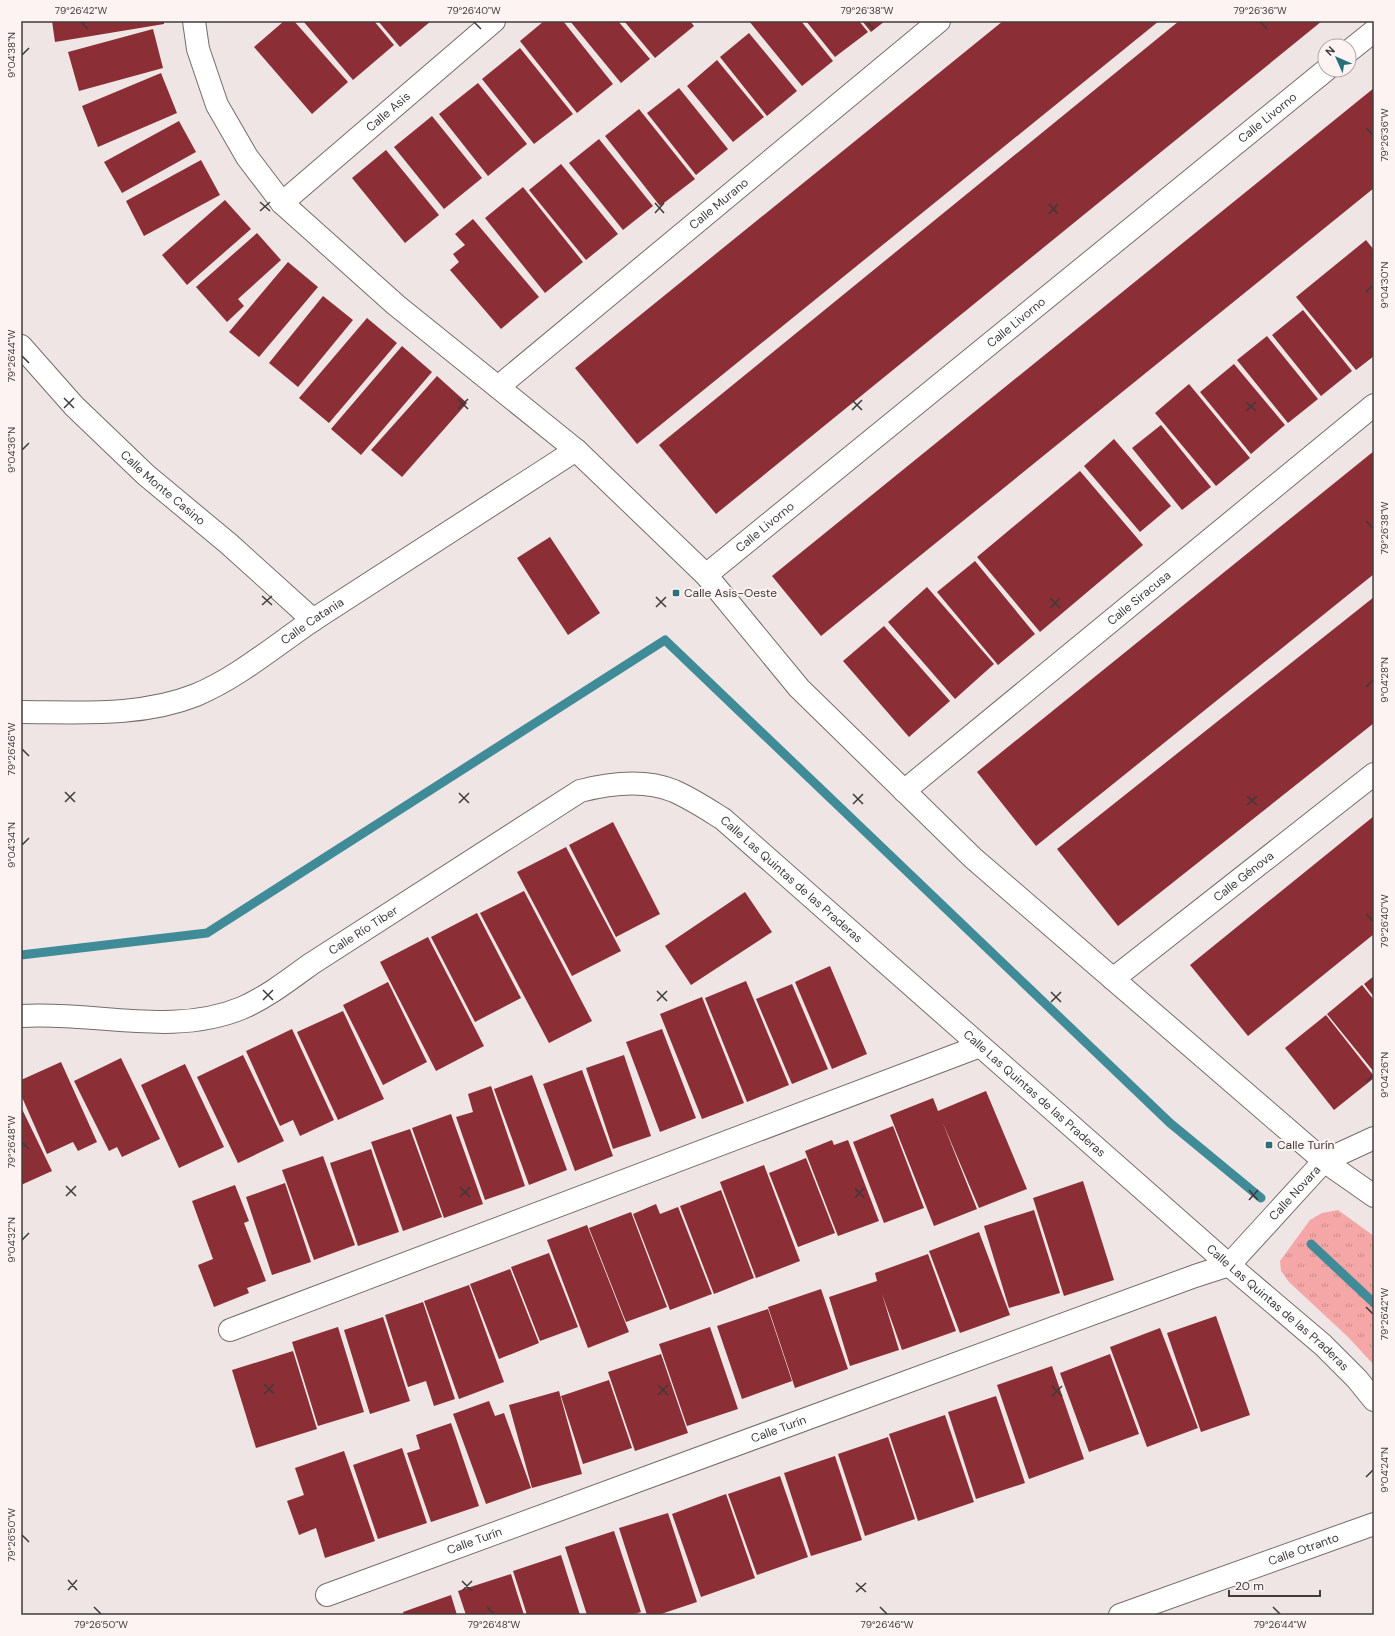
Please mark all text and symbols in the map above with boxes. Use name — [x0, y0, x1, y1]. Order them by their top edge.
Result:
text: 79°26'42"W — [55, 4, 107, 17]
text: 79°26'40"W — [447, 4, 501, 17]
text: 79°26'38"W — [841, 4, 894, 17]
text: 79°26'36"W — [1233, 4, 1287, 17]
text: 9°04'38"N — [5, 32, 18, 78]
north arrow — [1317, 38, 1357, 78]
text: N — [1322, 43, 1338, 59]
street label: Calle Asis — [363, 88, 414, 135]
street label: Calle Livorno — [1235, 89, 1300, 147]
text: 79°26'36"W — [1378, 108, 1391, 162]
street label: Calle Murano — [686, 174, 752, 233]
text: 9°04'30"N — [1378, 262, 1391, 308]
street label: Calle Livorno — [983, 294, 1049, 351]
text: 79°26'44"W — [5, 329, 18, 382]
text: 9°04'36"N — [5, 427, 18, 473]
street label: Calle Monte Casino — [117, 447, 209, 529]
street label: Calle Livorno — [732, 498, 798, 556]
text: 79°26'38"W — [1378, 501, 1391, 555]
street label: Calle Siracusa — [1104, 567, 1174, 629]
place label: Calle Asis-Oeste — [684, 585, 777, 601]
marker: Calle Asis-Oeste — [671, 588, 681, 598]
street label: Calle Catania — [277, 594, 347, 648]
text: 9°04'28"N — [1378, 657, 1391, 703]
text: 79°26'46"W — [5, 722, 18, 775]
street label: Calle Las Quintas de las Praderas — [717, 812, 866, 946]
text: 9°04'34"N — [5, 822, 18, 868]
street label: Calle Génova — [1210, 848, 1277, 905]
text: 79°26'40"W — [1378, 894, 1391, 948]
street label: Calle Río Tiber — [326, 902, 401, 959]
street label: Calle Las Quintas de las Praderas — [960, 1027, 1109, 1160]
text: 9°04'26"N — [1378, 1052, 1391, 1098]
text: 79°26'48"W — [5, 1115, 18, 1168]
place label: Calle Turín — [1277, 1137, 1335, 1153]
marker: Calle Turín — [1264, 1140, 1274, 1150]
street label: Calle Novara — [1266, 1162, 1324, 1224]
text: 9°04'32"N — [5, 1217, 18, 1263]
street label: Calle Las Quintas de las Praderas — [1203, 1241, 1352, 1374]
text: 79°26'42"W — [1378, 1288, 1391, 1340]
street label: Calle Turín — [749, 1412, 808, 1447]
text: 9°04'24"N — [1378, 1447, 1391, 1493]
text: 79°26'50"W — [5, 1508, 18, 1562]
street label: Calle Turín — [445, 1523, 504, 1558]
street label: Calle Otranto — [1266, 1529, 1341, 1569]
scale bar — [1229, 1572, 1320, 1598]
text: 20 m — [1235, 1578, 1264, 1594]
text: 79°26'50"W — [74, 1618, 128, 1631]
text: 79°26'48"W — [468, 1618, 521, 1631]
text: 79°26'46"W — [861, 1618, 914, 1631]
text: 79°26'44"W — [1254, 1618, 1307, 1631]

